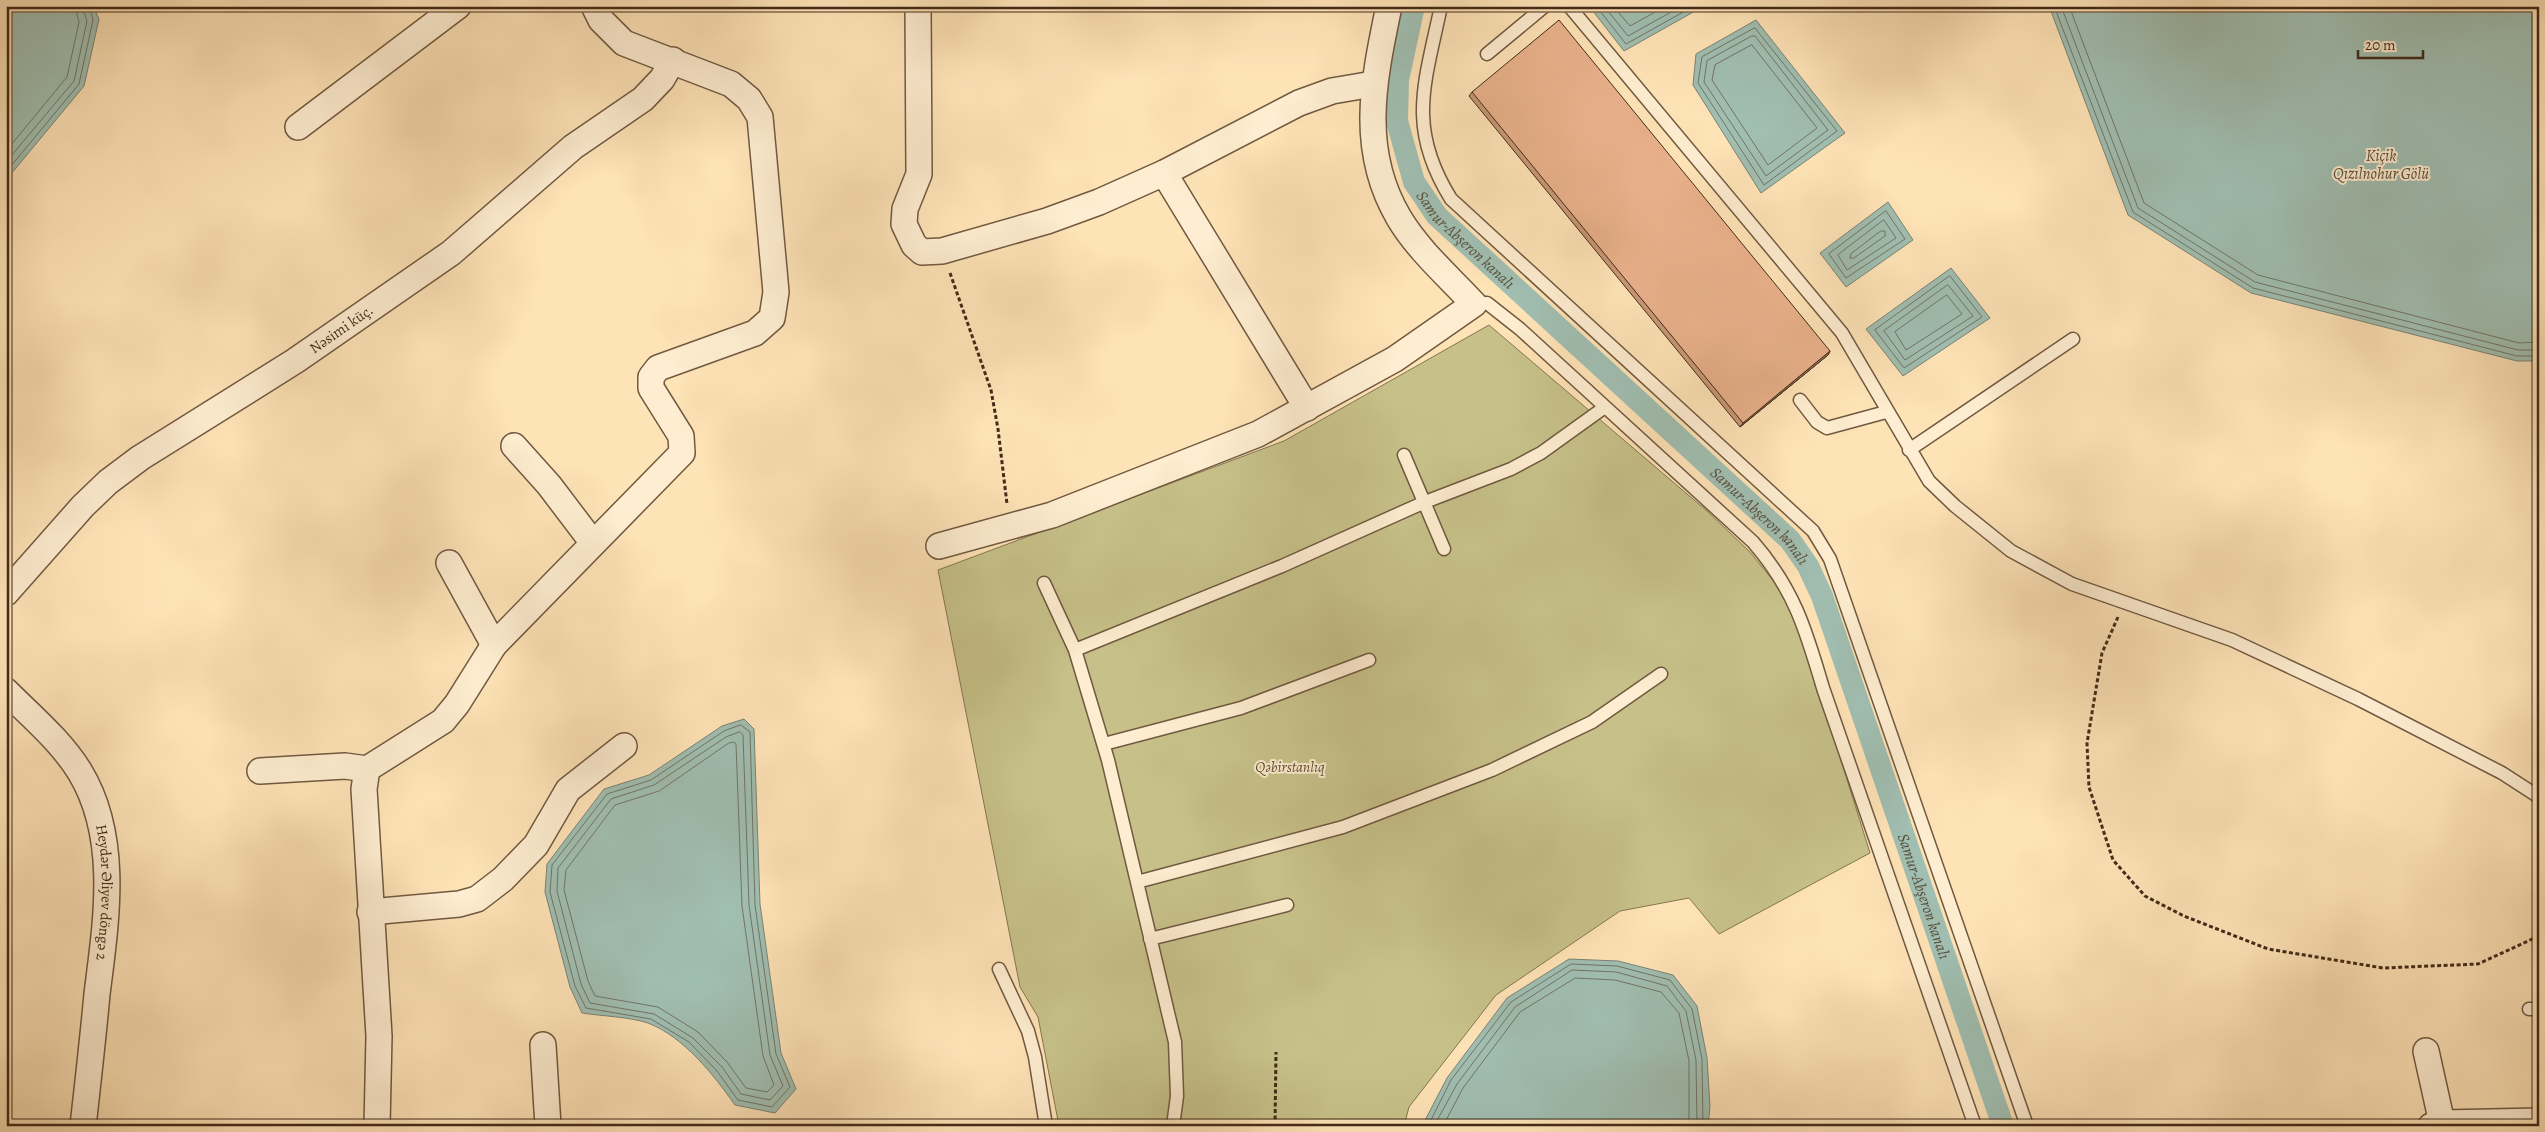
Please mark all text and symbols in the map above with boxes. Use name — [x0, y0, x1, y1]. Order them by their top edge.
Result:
scale bar — [2358, 28, 2422, 60]
text: 20 m — [2365, 35, 2396, 55]
water label: Kiçik Qızılnohur Gölü — [2333, 145, 2429, 185]
water label: Samur-Abşeron kanalı — [1411, 186, 1519, 294]
street label: Nəsimi küç. — [305, 300, 377, 358]
water label: Samur-Abşeron kanalı — [1705, 462, 1814, 569]
park label: Qəbirstanlıq — [1255, 757, 1325, 777]
street label: Heydər Əliyev döngə 2 — [91, 822, 117, 962]
water label: Samur-Abşeron kanalı — [1892, 831, 1955, 962]

